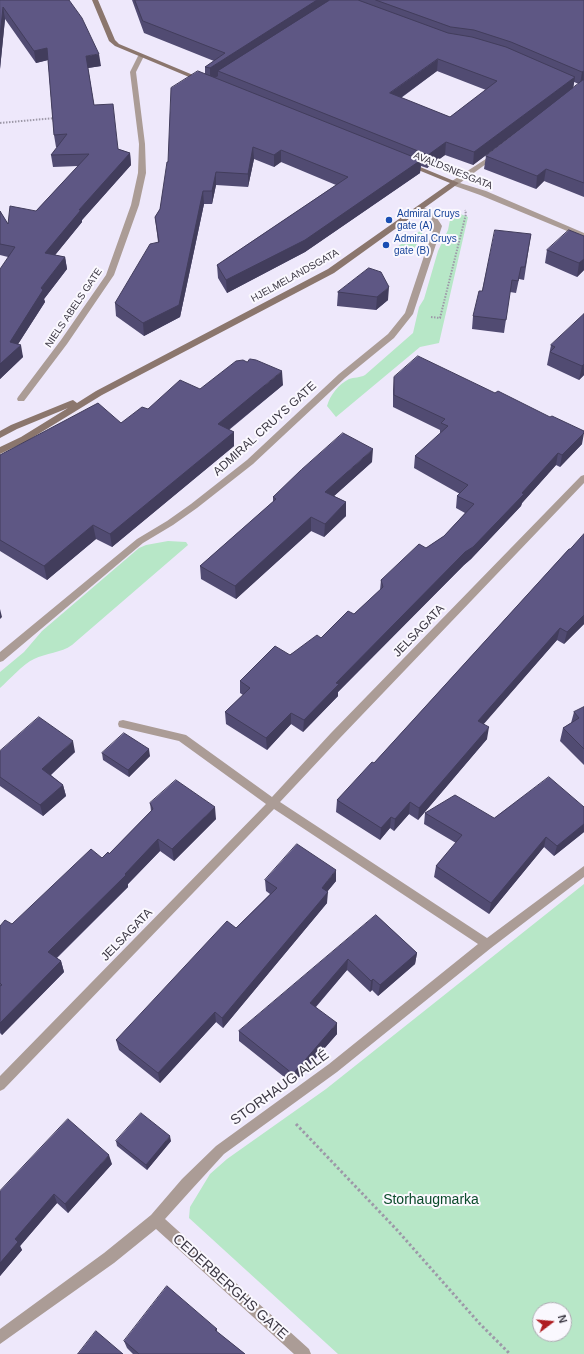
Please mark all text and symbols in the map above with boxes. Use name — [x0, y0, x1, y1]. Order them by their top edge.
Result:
street label: AVALDSNESGATA — [412, 150, 494, 192]
place label: Admiral Cruys gate (A) — [397, 208, 460, 232]
marker: Admiral Cruys gate (A) — [384, 215, 394, 225]
place label: Admiral Cruys gate (B) — [394, 233, 457, 256]
marker: Admiral Cruys gate (B) — [381, 240, 391, 250]
street label: HJELMELANDSGATA — [249, 247, 341, 305]
street label: NIELS ABELS GATE — [43, 266, 105, 350]
street label: ADMIRAL CRUYS GATE — [210, 379, 320, 479]
street label: JELSAGATA — [390, 602, 448, 660]
street label: JELSAGATA — [98, 906, 156, 964]
street label: STORHAUG ALLÉ — [228, 1047, 332, 1129]
park label: Storhaugmarka — [383, 1192, 479, 1208]
street label: CEDERBERGHS GATE — [169, 1231, 291, 1343]
north arrow — [532, 1302, 572, 1342]
text: N — [556, 1313, 569, 1324]

